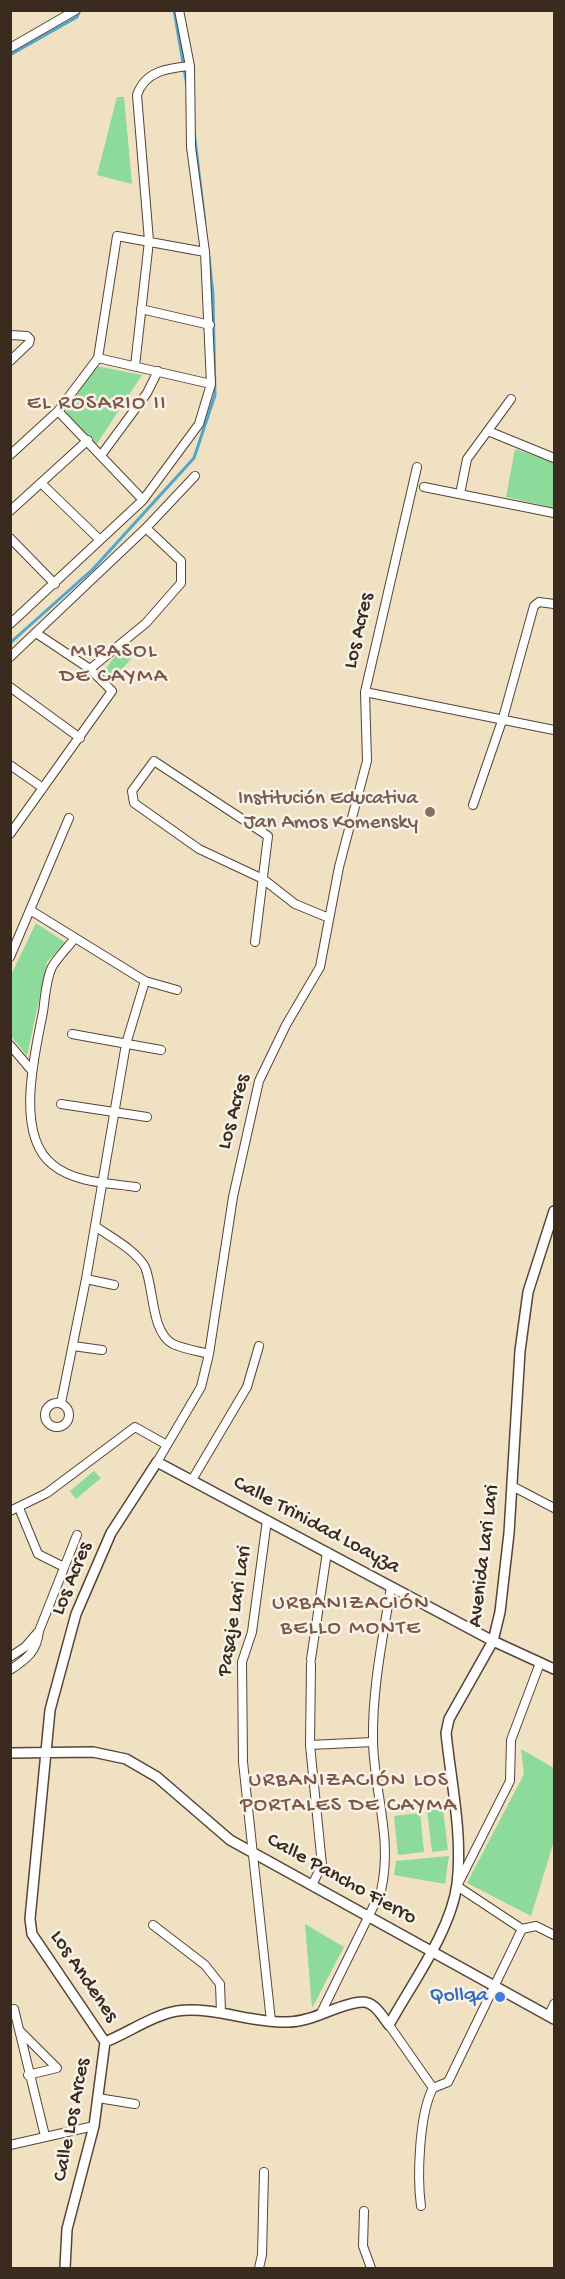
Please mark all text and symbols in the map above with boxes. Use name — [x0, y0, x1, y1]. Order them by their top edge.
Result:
district label: EL ROSARIO II — [27, 392, 167, 418]
street label: Los Acres — [339, 591, 381, 671]
district label: MIRASOL DE CAYMA — [60, 640, 168, 692]
place label: Institución Educativa Jan Amos Komensky — [238, 787, 418, 837]
marker: Institución Educativa Jan Amos Komensky — [423, 805, 437, 819]
street label: Los Acres — [213, 1072, 257, 1152]
street label: Calle Trinidad Loayza — [228, 1471, 404, 1581]
street label: Avenida Lari Lari — [464, 1483, 506, 1629]
street label: Los Acres — [47, 1539, 99, 1619]
street label: Pasaje Lari Lari — [213, 1544, 259, 1678]
district label: URBANIZACIÓN BELLO MONTE — [272, 1592, 430, 1644]
district label: URBANIZACIÓN LOS PORTALES DE CAYMA — [240, 1769, 458, 1820]
street label: Calle Pancho Fierro — [262, 1828, 420, 1932]
street label: Los Andenes — [43, 1926, 123, 2028]
place label: Qollqa — [430, 1984, 488, 2010]
marker: Qollqa — [493, 1990, 507, 2004]
street label: Calle Los Arces — [49, 2056, 97, 2184]

